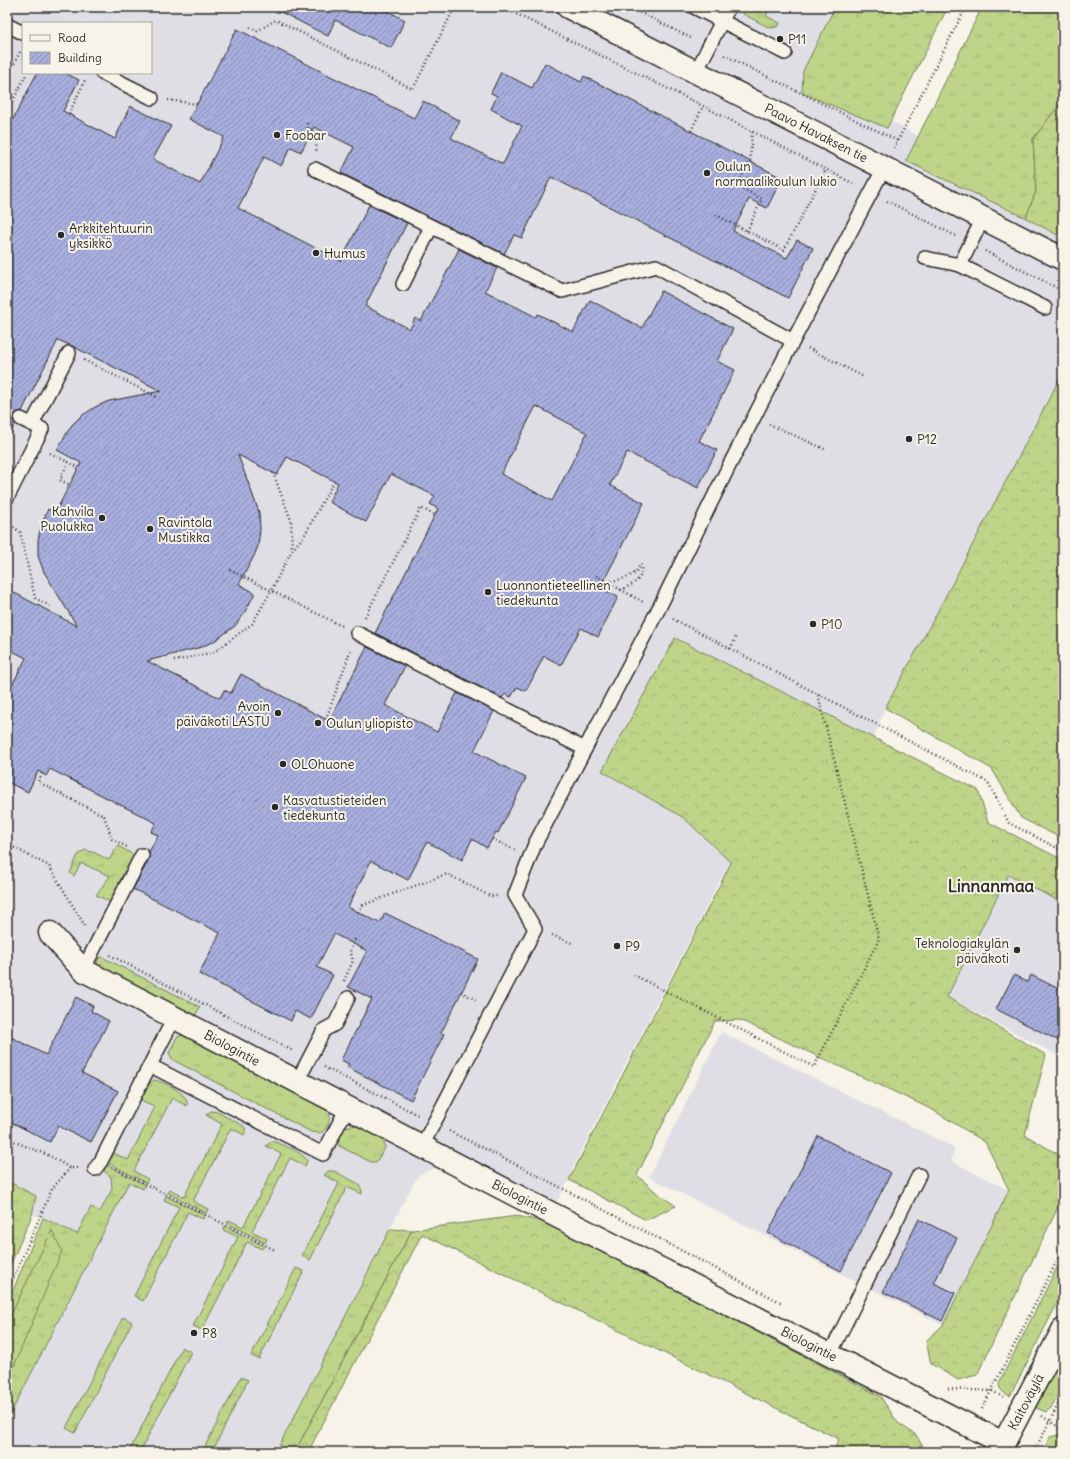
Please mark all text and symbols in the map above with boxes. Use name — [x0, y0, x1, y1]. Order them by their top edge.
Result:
legend — [22, 22, 152, 74]
text: Road — [58, 30, 86, 45]
place label: P11 — [788, 31, 806, 48]
marker: P11 — [775, 34, 785, 44]
text: Building — [58, 50, 102, 65]
street label: Paavo Havaksen tie — [761, 100, 871, 166]
place label: Foobar — [285, 127, 327, 144]
marker: Foobar — [272, 130, 282, 140]
place label: Oulun normaalikoulun lukio — [715, 158, 837, 190]
marker: Oulun normaalikoulun lukio — [702, 168, 712, 178]
place label: Arkkitehtuurin yksikkö — [69, 220, 153, 252]
marker: Arkkitehtuurin yksikkö — [56, 230, 66, 240]
place label: Humus — [324, 245, 366, 262]
marker: Humus — [311, 248, 321, 258]
place label: P12 — [917, 431, 937, 448]
marker: P12 — [904, 434, 914, 444]
place label: Kahvila Puolukka — [40, 503, 94, 535]
marker: Kahvila Puolukka — [97, 513, 107, 523]
place label: Ravintola Mustikka — [158, 514, 212, 546]
marker: Ravintola Mustikka — [145, 524, 155, 534]
place label: Luonnontieteellinen tiedekunta — [496, 577, 611, 609]
marker: Luonnontieteellinen tiedekunta — [483, 587, 493, 597]
place label: P10 — [821, 616, 843, 633]
marker: P10 — [808, 619, 818, 629]
place label: Avoin päiväkoti LASTU — [176, 698, 270, 730]
marker: Avoin päiväkoti LASTU — [273, 708, 283, 718]
place label: Oulun yliopisto — [326, 715, 413, 732]
marker: Oulun yliopisto — [313, 718, 323, 728]
place label: OLOhuone — [291, 756, 355, 773]
marker: OLOhuone — [278, 759, 288, 769]
place label: Kasvatustieteiden tiedekunta — [283, 792, 387, 824]
marker: Kasvatustieteiden tiedekunta — [270, 802, 280, 812]
district label: Linnanmaa — [948, 875, 1035, 897]
place label: Teknologiakylän päiväkoti — [915, 935, 1009, 967]
place label: P9 — [625, 938, 640, 955]
marker: P9 — [612, 941, 622, 951]
marker: Teknologiakylän päiväkoti — [1012, 945, 1022, 955]
street label: Biologintie — [201, 1026, 263, 1070]
street label: Biologintie — [489, 1176, 551, 1218]
street label: Biologintie — [778, 1323, 840, 1365]
place label: P8 — [202, 1325, 217, 1342]
marker: P8 — [189, 1328, 199, 1338]
street label: Kaitoväylä — [1004, 1371, 1048, 1433]

